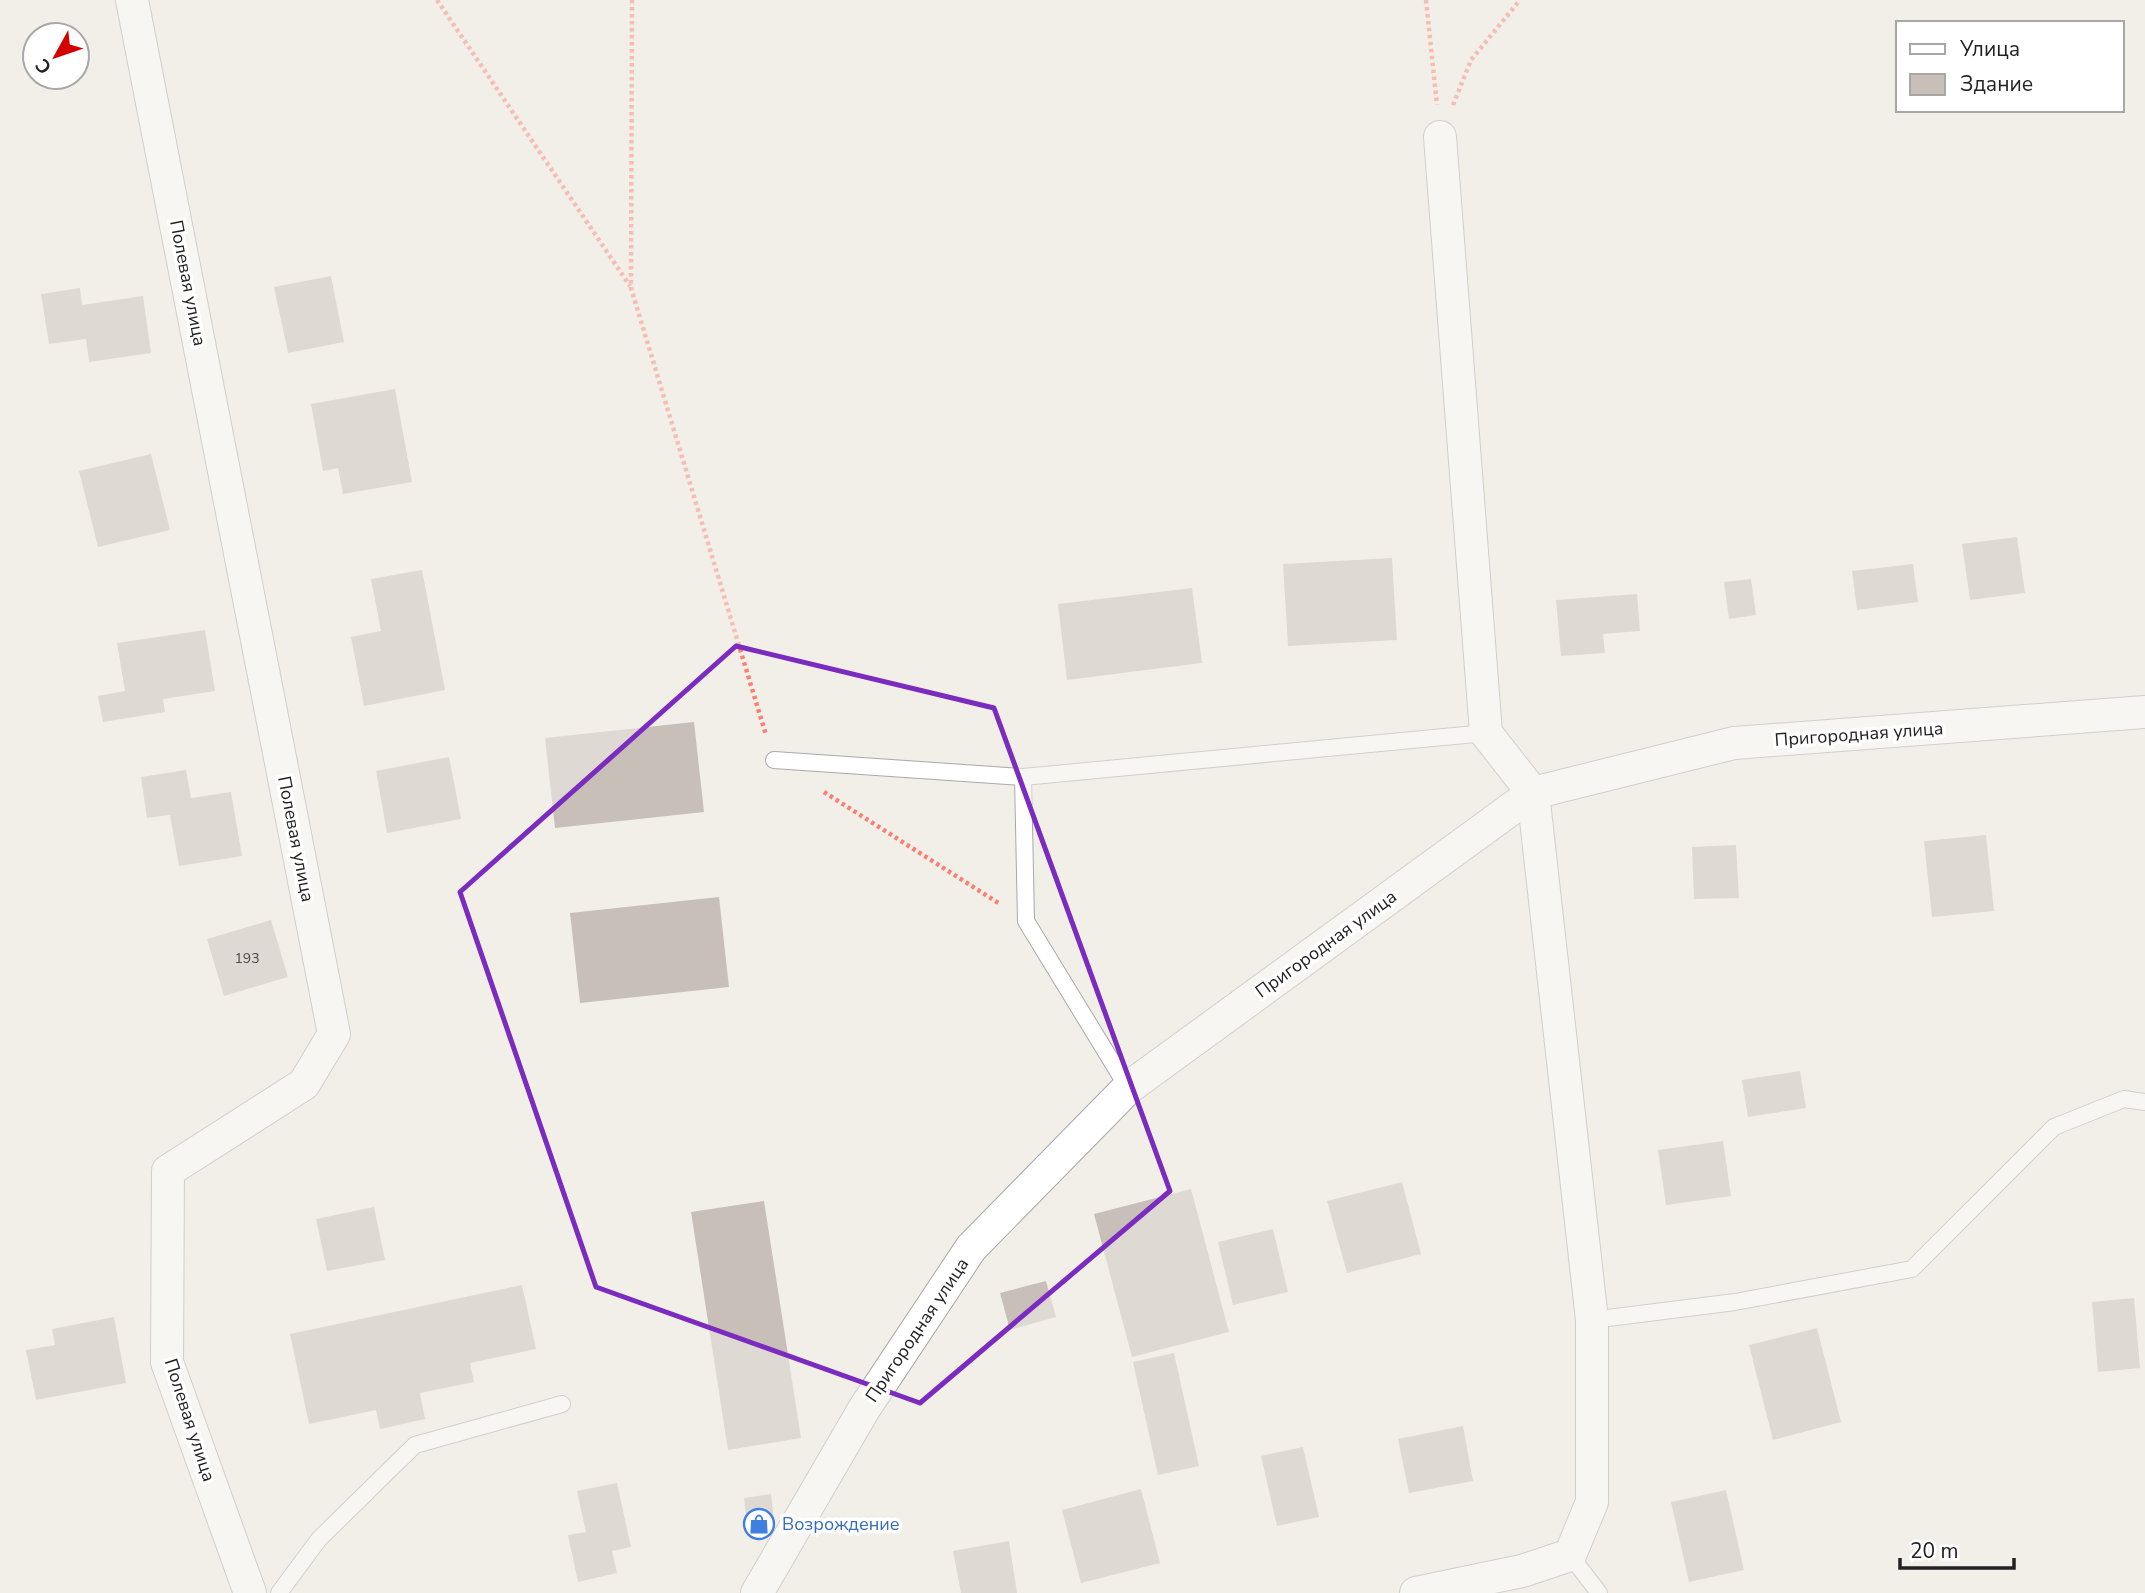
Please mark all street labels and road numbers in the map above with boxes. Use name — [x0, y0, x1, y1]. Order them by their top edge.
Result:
street label: Полевая улица — [164, 218, 212, 348]
street label: Пригородная улица — [1774, 716, 1944, 752]
street label: Полевая улица — [272, 774, 320, 904]
street label: Пригородная улица — [1251, 885, 1401, 1003]
street label: Пригородная улица — [860, 1253, 974, 1407]
street label: Полевая улица — [159, 1356, 221, 1484]

